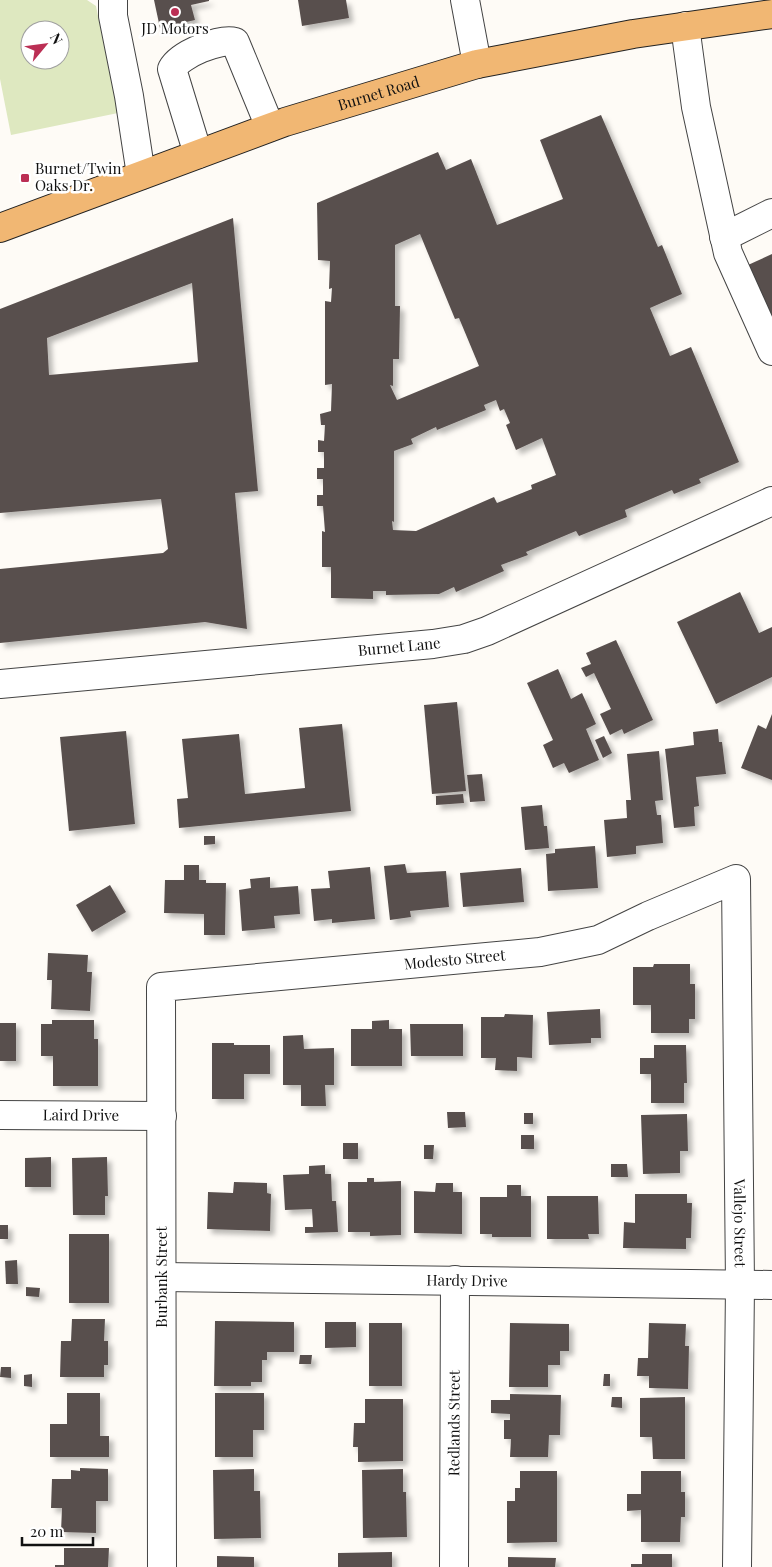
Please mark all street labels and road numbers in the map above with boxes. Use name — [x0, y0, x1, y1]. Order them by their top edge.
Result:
street label: Burnet Road — [335, 71, 422, 114]
street label: Burnet Lane — [357, 632, 442, 660]
street label: Modesto Street — [403, 944, 507, 974]
street label: Laird Drive — [43, 1104, 119, 1125]
street label: Vallejo Street — [730, 1178, 751, 1268]
street label: Burbank Street — [151, 1226, 171, 1328]
street label: Hardy Drive — [426, 1269, 508, 1291]
street label: Redlands Street — [443, 1369, 464, 1476]

